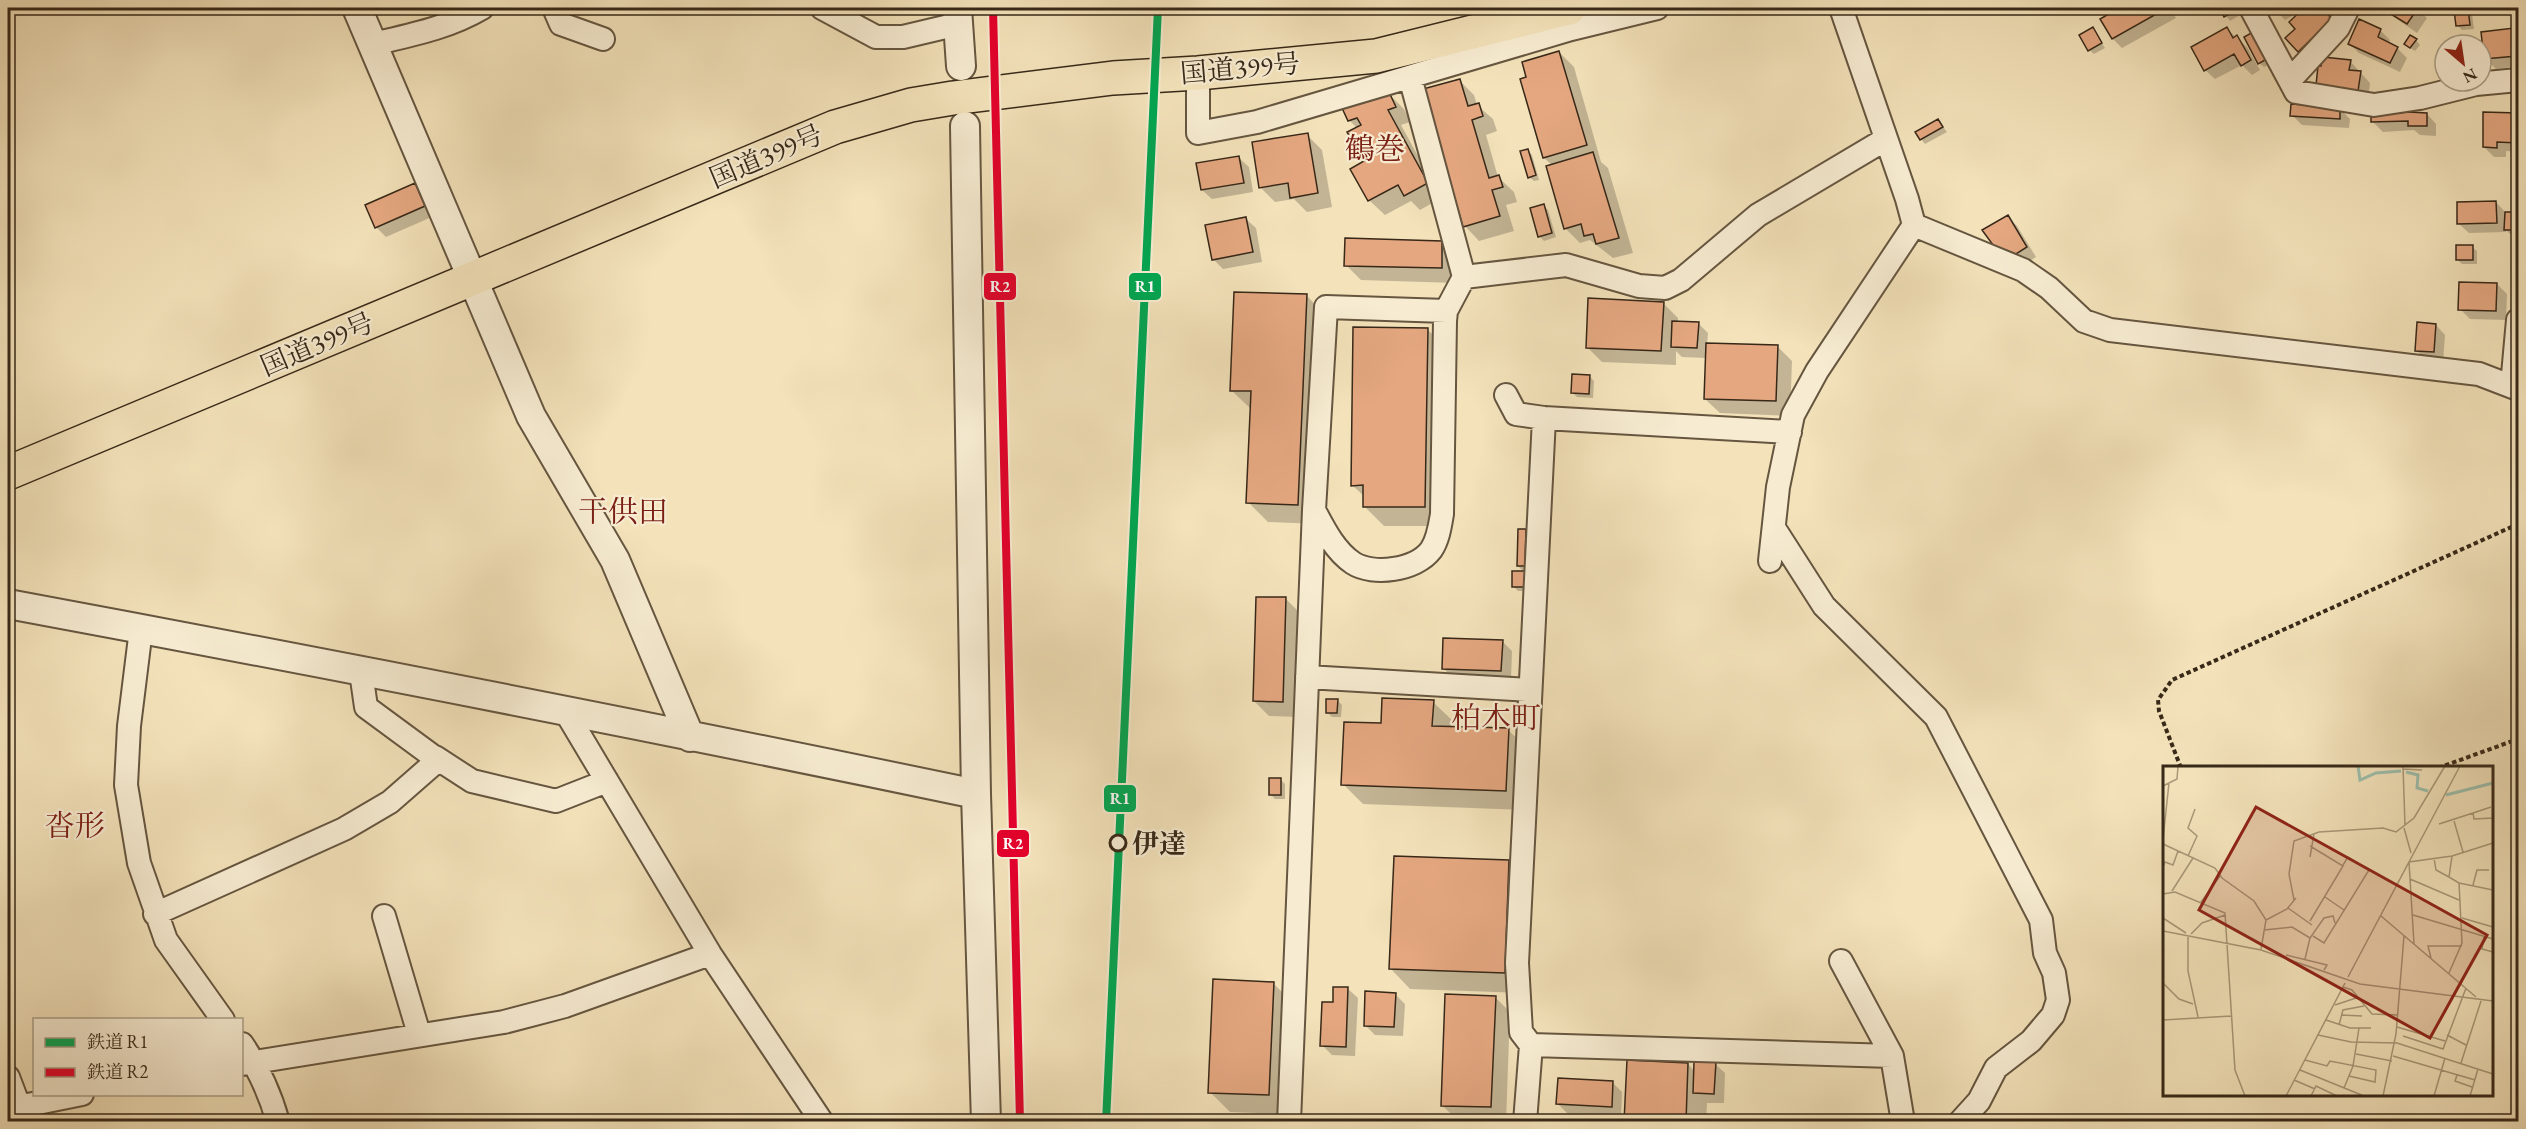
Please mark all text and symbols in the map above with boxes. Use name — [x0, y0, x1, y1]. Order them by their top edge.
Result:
north arrow — [2433, 33, 2493, 93]
street label: 国道399号 — [1179, 45, 1301, 91]
text: N — [2459, 63, 2481, 88]
street label: 国道399号 — [704, 116, 828, 196]
district label: 鶴巻 — [1345, 129, 1405, 168]
line badge: R2 — [983, 272, 1017, 301]
line badge: R1 — [1128, 272, 1162, 301]
text: R2 — [990, 276, 1011, 297]
text: R1 — [1135, 276, 1155, 297]
street label: 国道399号 — [255, 304, 379, 384]
district label: 干供田 — [578, 492, 668, 531]
district label: 柏木町 — [1451, 698, 1541, 737]
inset map — [2163, 766, 2493, 1096]
line badge: R1 — [1103, 784, 1137, 813]
text: R1 — [1110, 788, 1130, 809]
district label: 沓形 — [45, 806, 105, 845]
place label: 伊達 — [1132, 826, 1186, 861]
line badge: R2 — [996, 829, 1030, 858]
text: R2 — [1003, 833, 1024, 854]
marker: 伊達 — [1109, 834, 1127, 852]
legend — [33, 1018, 243, 1096]
text: 鉄道 R1 — [87, 1030, 148, 1053]
text: 鉄道 R2 — [87, 1060, 148, 1083]

